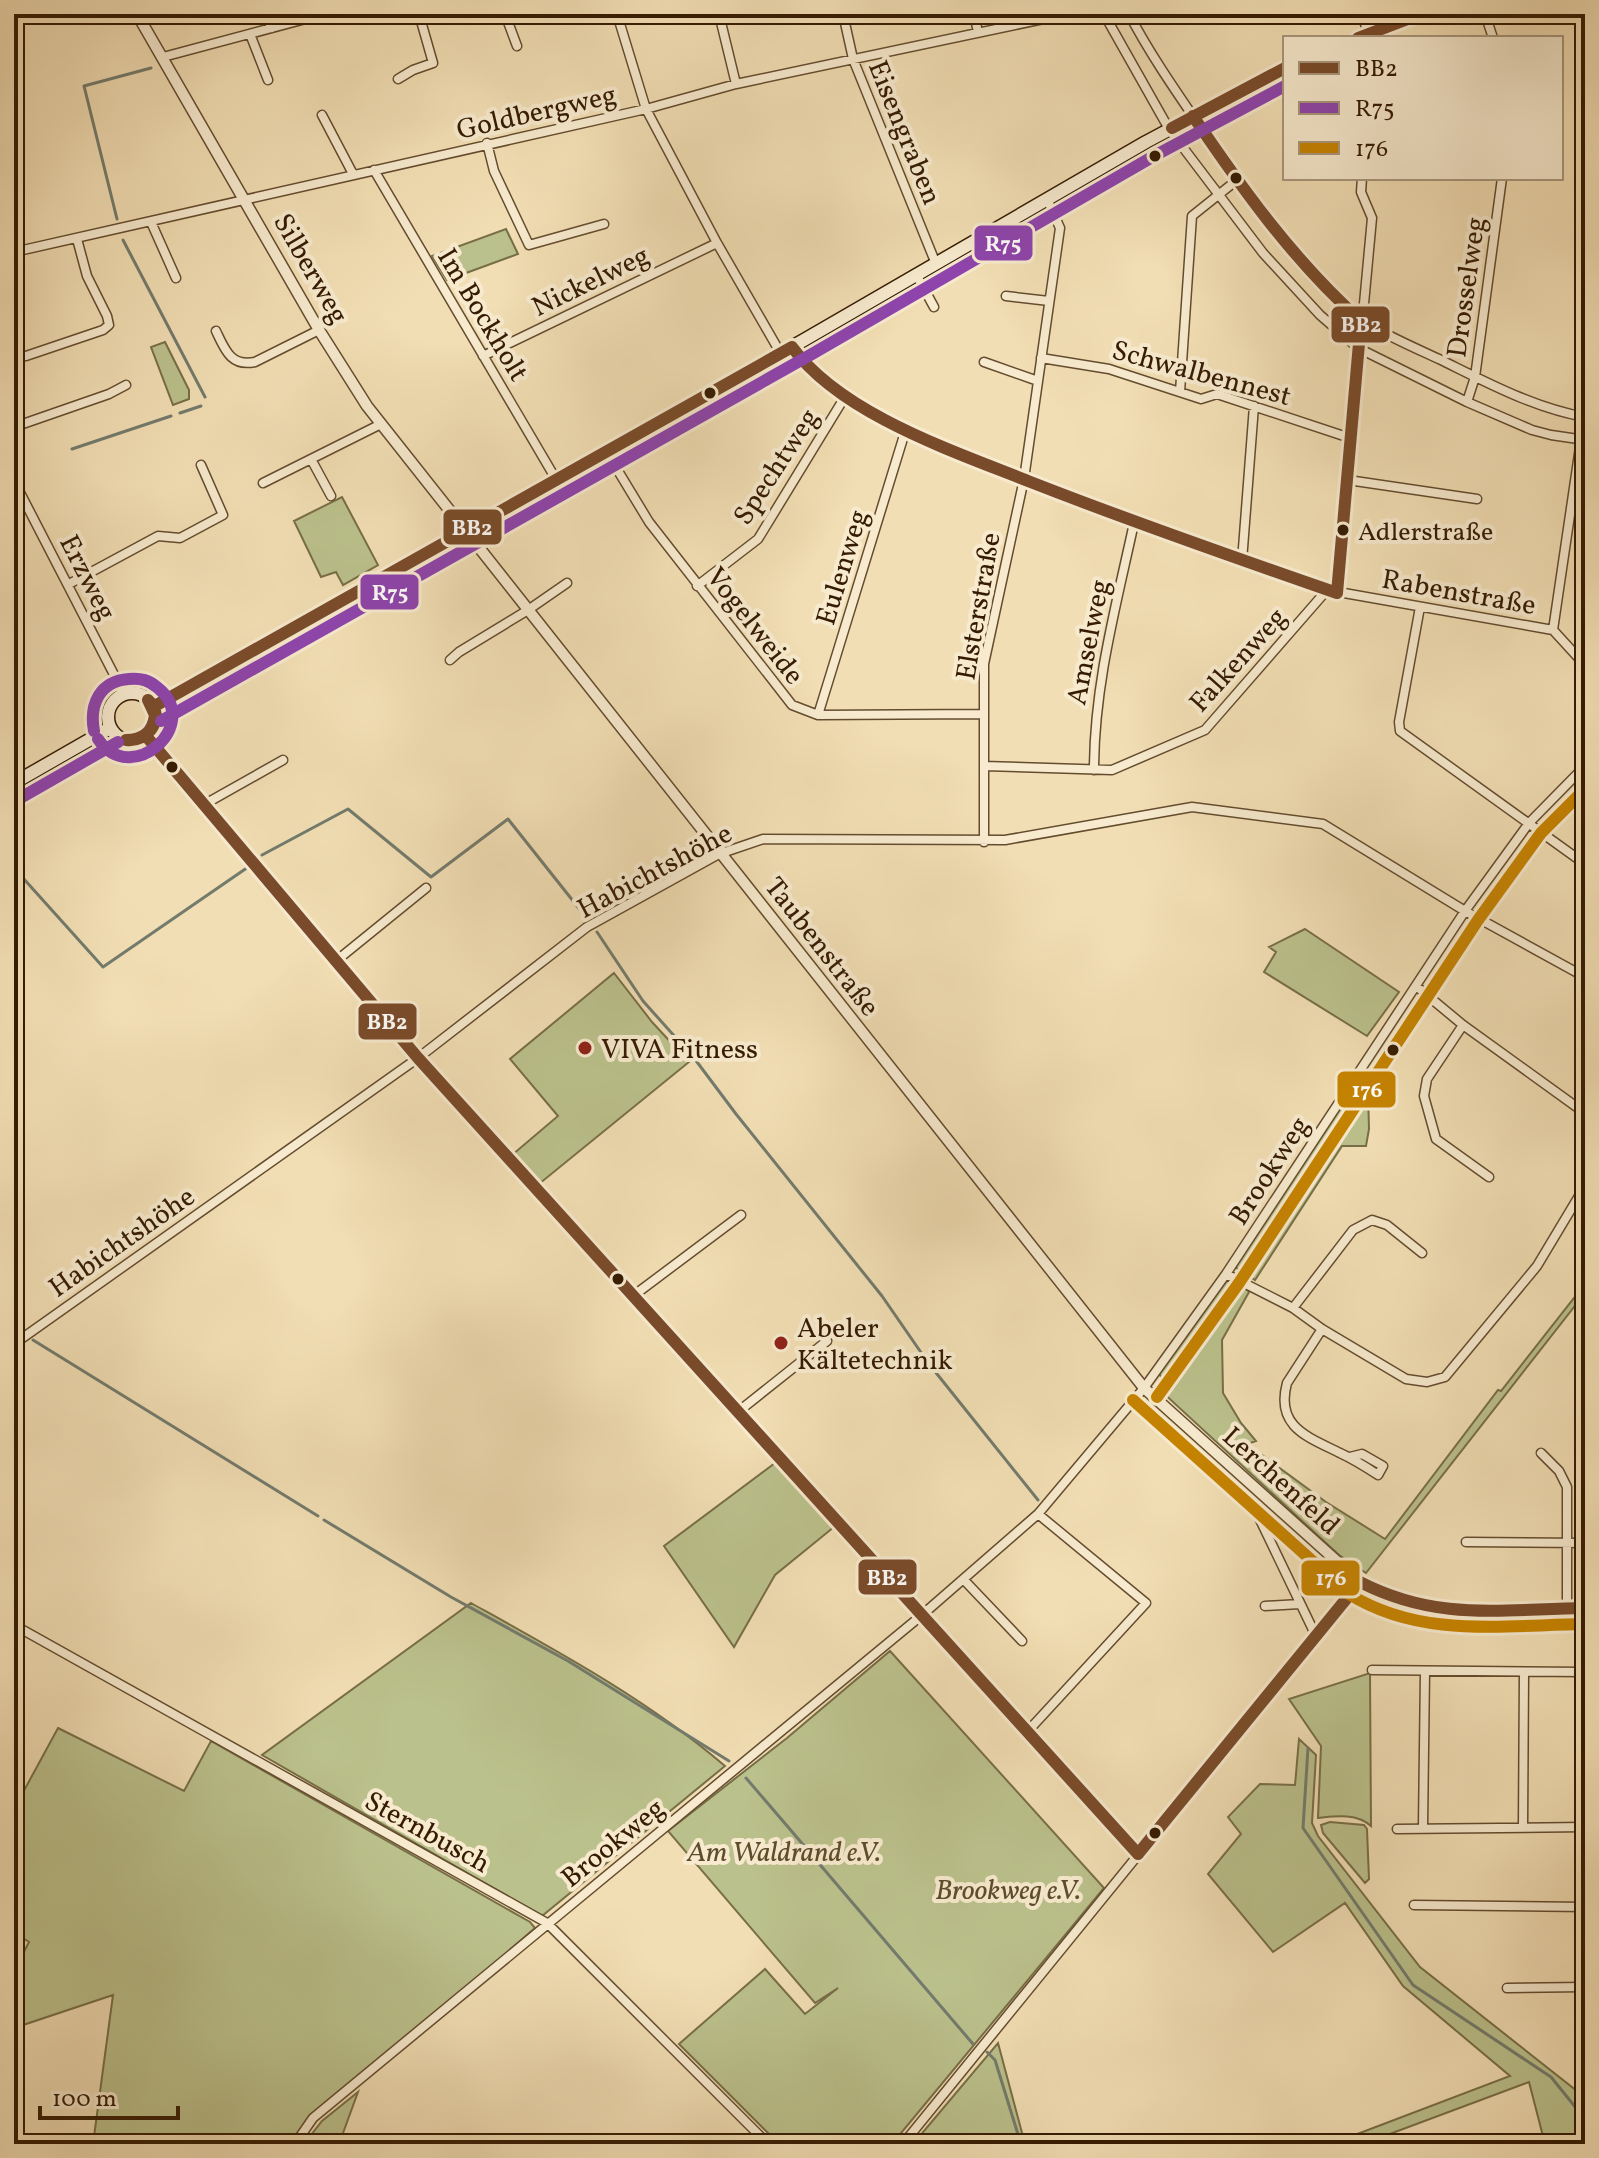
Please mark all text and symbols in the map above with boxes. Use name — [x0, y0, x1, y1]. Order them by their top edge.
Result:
legend — [1283, 36, 1563, 180]
text: BB2 — [1355, 53, 1398, 87]
street label: Eisengraben — [857, 55, 950, 211]
street label: Goldbergweg — [453, 76, 620, 151]
text: R75 — [1355, 93, 1395, 127]
text: 176 — [1355, 133, 1388, 167]
unlabelled marker — [1147, 148, 1163, 164]
unlabelled marker — [1228, 170, 1244, 186]
street label: Silberweg — [263, 207, 357, 332]
street label: Drosselweg — [1438, 214, 1497, 360]
line badge: R75 — [973, 224, 1034, 262]
text: R75 — [985, 230, 1021, 261]
street label: Nickelweg — [526, 237, 656, 327]
street label: Im Bockholt — [427, 241, 537, 389]
line badge: BB2 — [1330, 305, 1391, 344]
text: BB2 — [1341, 311, 1381, 342]
street label: Schwalbennest — [1107, 332, 1295, 417]
unlabelled marker — [702, 385, 718, 401]
street label: Spechtweg — [725, 401, 829, 533]
street label: Eulenweg — [807, 505, 879, 630]
line badge: BB2 — [442, 508, 503, 546]
text: BB2 — [452, 514, 492, 545]
place label: Adlerstraße — [1358, 515, 1493, 551]
marker: Adlerstraße — [1335, 522, 1351, 538]
street label: Erzweg — [49, 528, 125, 628]
street label: Elsterstraße — [947, 530, 1012, 683]
street label: Vogelweide — [696, 560, 812, 694]
street label: Rabenstraße — [1378, 561, 1539, 626]
line badge: R75 — [359, 573, 420, 611]
street label: Amselweg — [1058, 576, 1121, 709]
text: R75 — [372, 579, 408, 610]
street label: Falkenweg — [1181, 600, 1297, 722]
unlabelled marker — [164, 759, 180, 775]
street label: Habichtshöhe — [571, 815, 740, 929]
street label: Taubenstraße — [754, 870, 888, 1025]
line badge: BB2 — [357, 1002, 418, 1041]
text: BB2 — [367, 1008, 407, 1039]
place label: VIVA Fitness — [601, 1031, 758, 1070]
marker: VIVA Fitness — [576, 1039, 594, 1057]
unlabelled marker — [1385, 1042, 1401, 1058]
line badge: 176 — [1336, 1070, 1397, 1109]
text: 176 — [1351, 1076, 1383, 1107]
street label: Brookweg — [1220, 1109, 1320, 1234]
street label: Habichtshöhe — [41, 1178, 203, 1308]
unlabelled marker — [610, 1271, 626, 1287]
place label: Abeler Kältetechnik — [797, 1310, 953, 1381]
marker: Abeler Kältetechnik — [772, 1334, 790, 1352]
street label: Lerchenfeld — [1213, 1418, 1348, 1545]
line badge: BB2 — [857, 1558, 918, 1596]
line badge: 176 — [1300, 1559, 1361, 1597]
text: BB2 — [867, 1564, 907, 1595]
text: 176 — [1315, 1564, 1347, 1595]
street label: Sternbusch — [357, 1783, 497, 1884]
street label: Brookweg — [554, 1790, 674, 1898]
unlabelled marker — [1147, 1825, 1163, 1841]
park label: Am Waldrand e.V. — [686, 1834, 881, 1873]
park label: Brookweg e.V. — [935, 1872, 1081, 1911]
scale bar — [40, 2070, 178, 2120]
text: 100 m — [52, 2083, 117, 2117]

